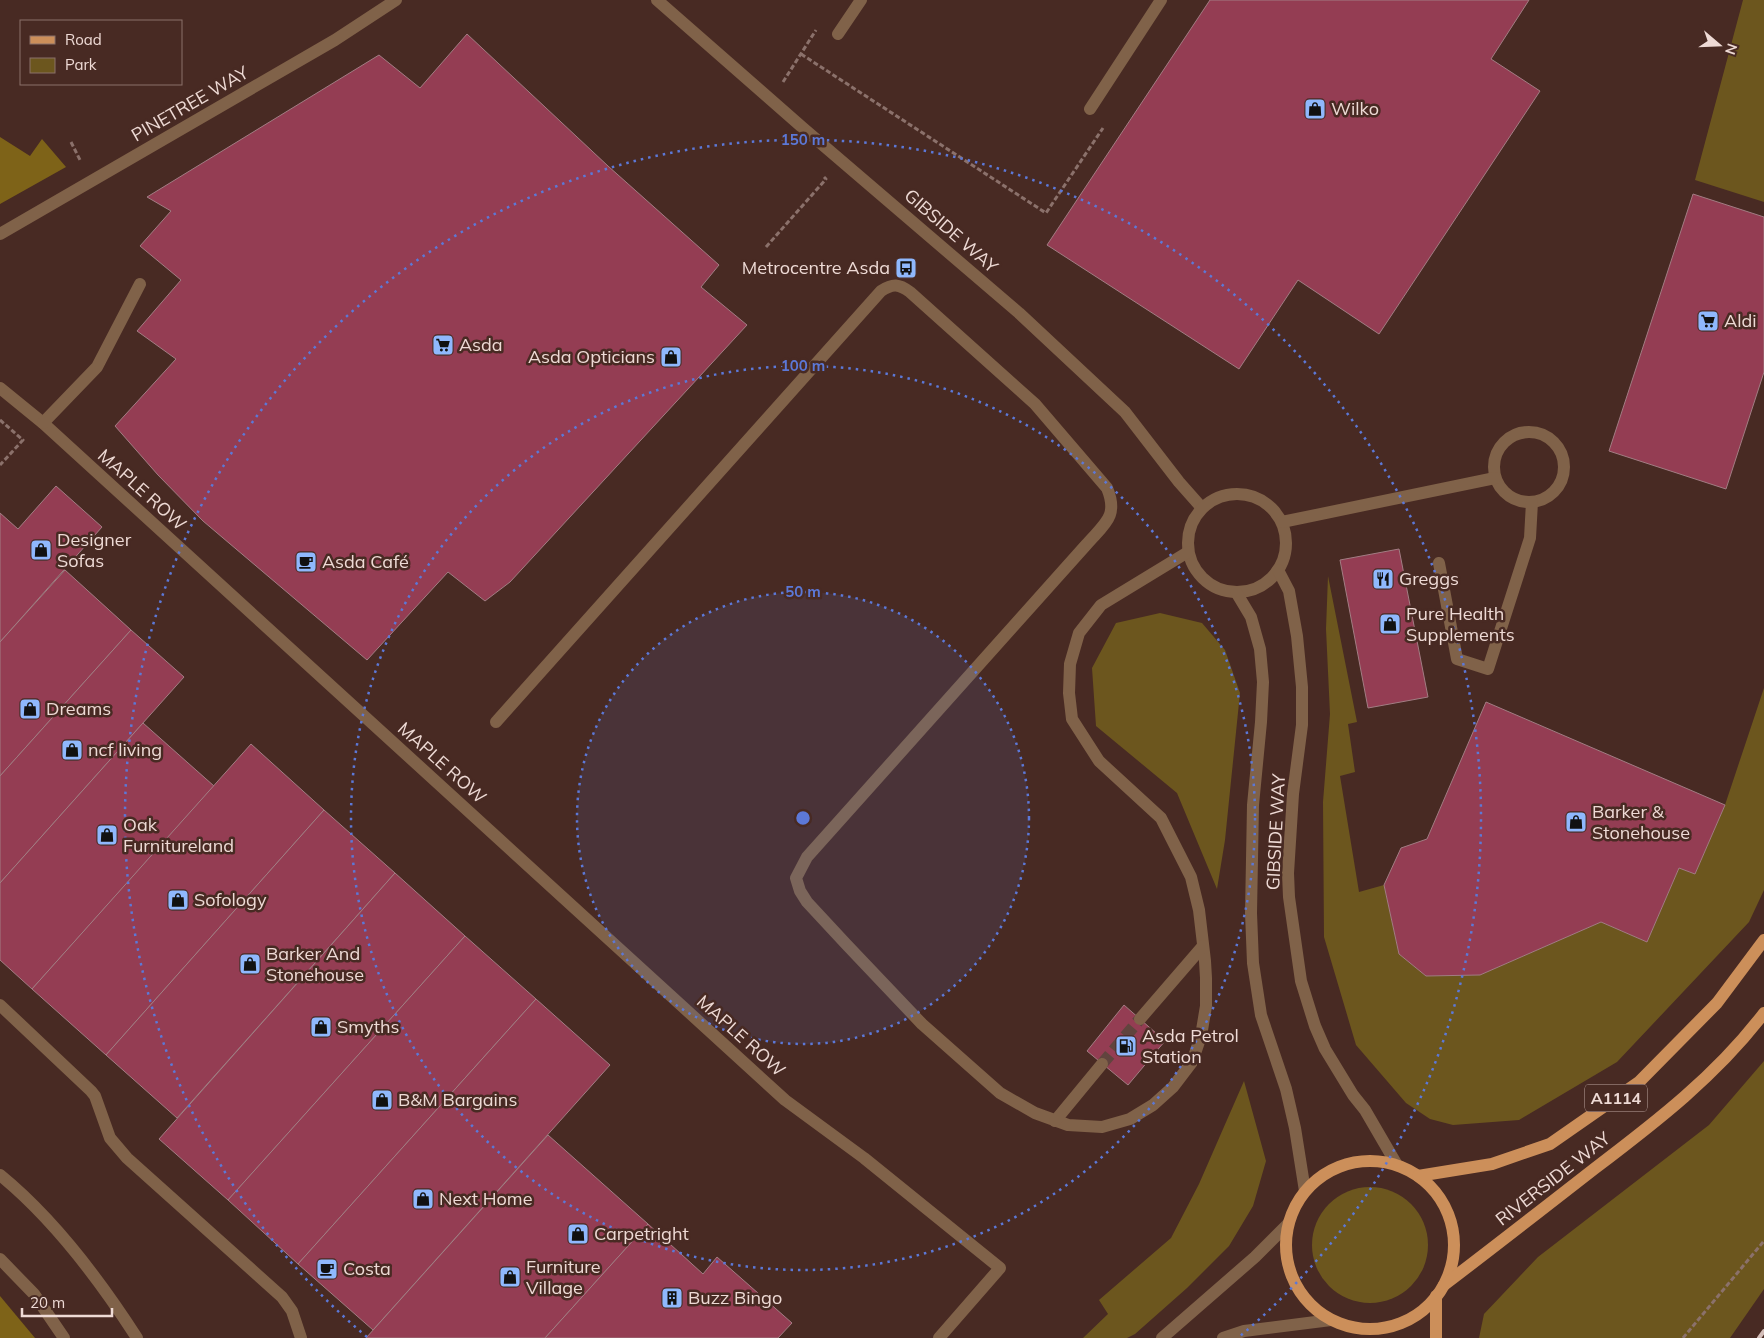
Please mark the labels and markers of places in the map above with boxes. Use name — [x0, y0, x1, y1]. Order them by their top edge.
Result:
shop icon: Wilko — [1303, 97, 1327, 121]
place label: Wilko — [1331, 97, 1379, 120]
place label: Metrocentre Asda — [742, 256, 890, 279]
bus stop icon: Metrocentre Asda — [894, 256, 918, 280]
supermarket icon: Aldi — [1696, 309, 1720, 333]
place label: Aldi — [1724, 309, 1757, 332]
supermarket icon: Asda — [431, 333, 455, 357]
place label: Asda — [459, 333, 503, 356]
place label: Asda Opticians — [528, 345, 655, 368]
shop icon: Asda Opticians — [659, 345, 683, 369]
place label: Designer Sofas — [57, 528, 132, 572]
shop icon: Designer Sofas — [29, 538, 53, 562]
cafe icon: Asda Café — [294, 550, 318, 574]
place label: Asda Café — [322, 550, 409, 573]
restaurant icon: Greggs — [1371, 567, 1395, 591]
place label: Greggs — [1399, 567, 1459, 590]
place label: Pure Health Supplements — [1406, 602, 1515, 646]
shop icon: Pure Health Supplements — [1378, 612, 1402, 636]
shop icon: Dreams — [18, 697, 42, 721]
place label: Dreams — [46, 697, 111, 720]
shop icon: ncf living — [60, 738, 84, 762]
place label: ncf living — [88, 738, 162, 761]
place label: Barker & Stonehouse — [1592, 800, 1690, 844]
centre of rings — [794, 809, 812, 827]
shop icon: Barker & Stonehouse — [1564, 810, 1588, 834]
place label: Oak Furnitureland — [123, 813, 234, 857]
shop icon: Oak Furnitureland — [95, 823, 119, 847]
shop icon: Sofology — [166, 888, 190, 912]
place label: Sofology — [194, 888, 267, 911]
place label: Barker And Stonehouse — [266, 942, 364, 986]
shop icon: Barker And Stonehouse — [238, 952, 262, 976]
shop icon: Smyths — [309, 1015, 333, 1039]
place label: Smyths — [337, 1015, 399, 1038]
place label: Asda Petrol Station — [1142, 1024, 1239, 1068]
fuel station icon: Asda Petrol Station — [1114, 1034, 1138, 1058]
shop icon: B&M Bargains — [370, 1088, 394, 1112]
place label: B&M Bargains — [398, 1088, 517, 1111]
shop icon: Next Home — [411, 1187, 435, 1211]
place label: Next Home — [439, 1187, 532, 1210]
shop icon: Carpetright — [566, 1222, 590, 1246]
place label: Carpetright — [594, 1222, 689, 1245]
place label: Furniture Village — [526, 1255, 601, 1299]
cafe icon: Costa — [315, 1257, 339, 1281]
place label: Costa — [343, 1257, 391, 1280]
shop icon: Furniture Village — [498, 1265, 522, 1289]
building icon: Buzz Bingo — [660, 1286, 684, 1310]
place label: Buzz Bingo — [688, 1286, 782, 1309]

